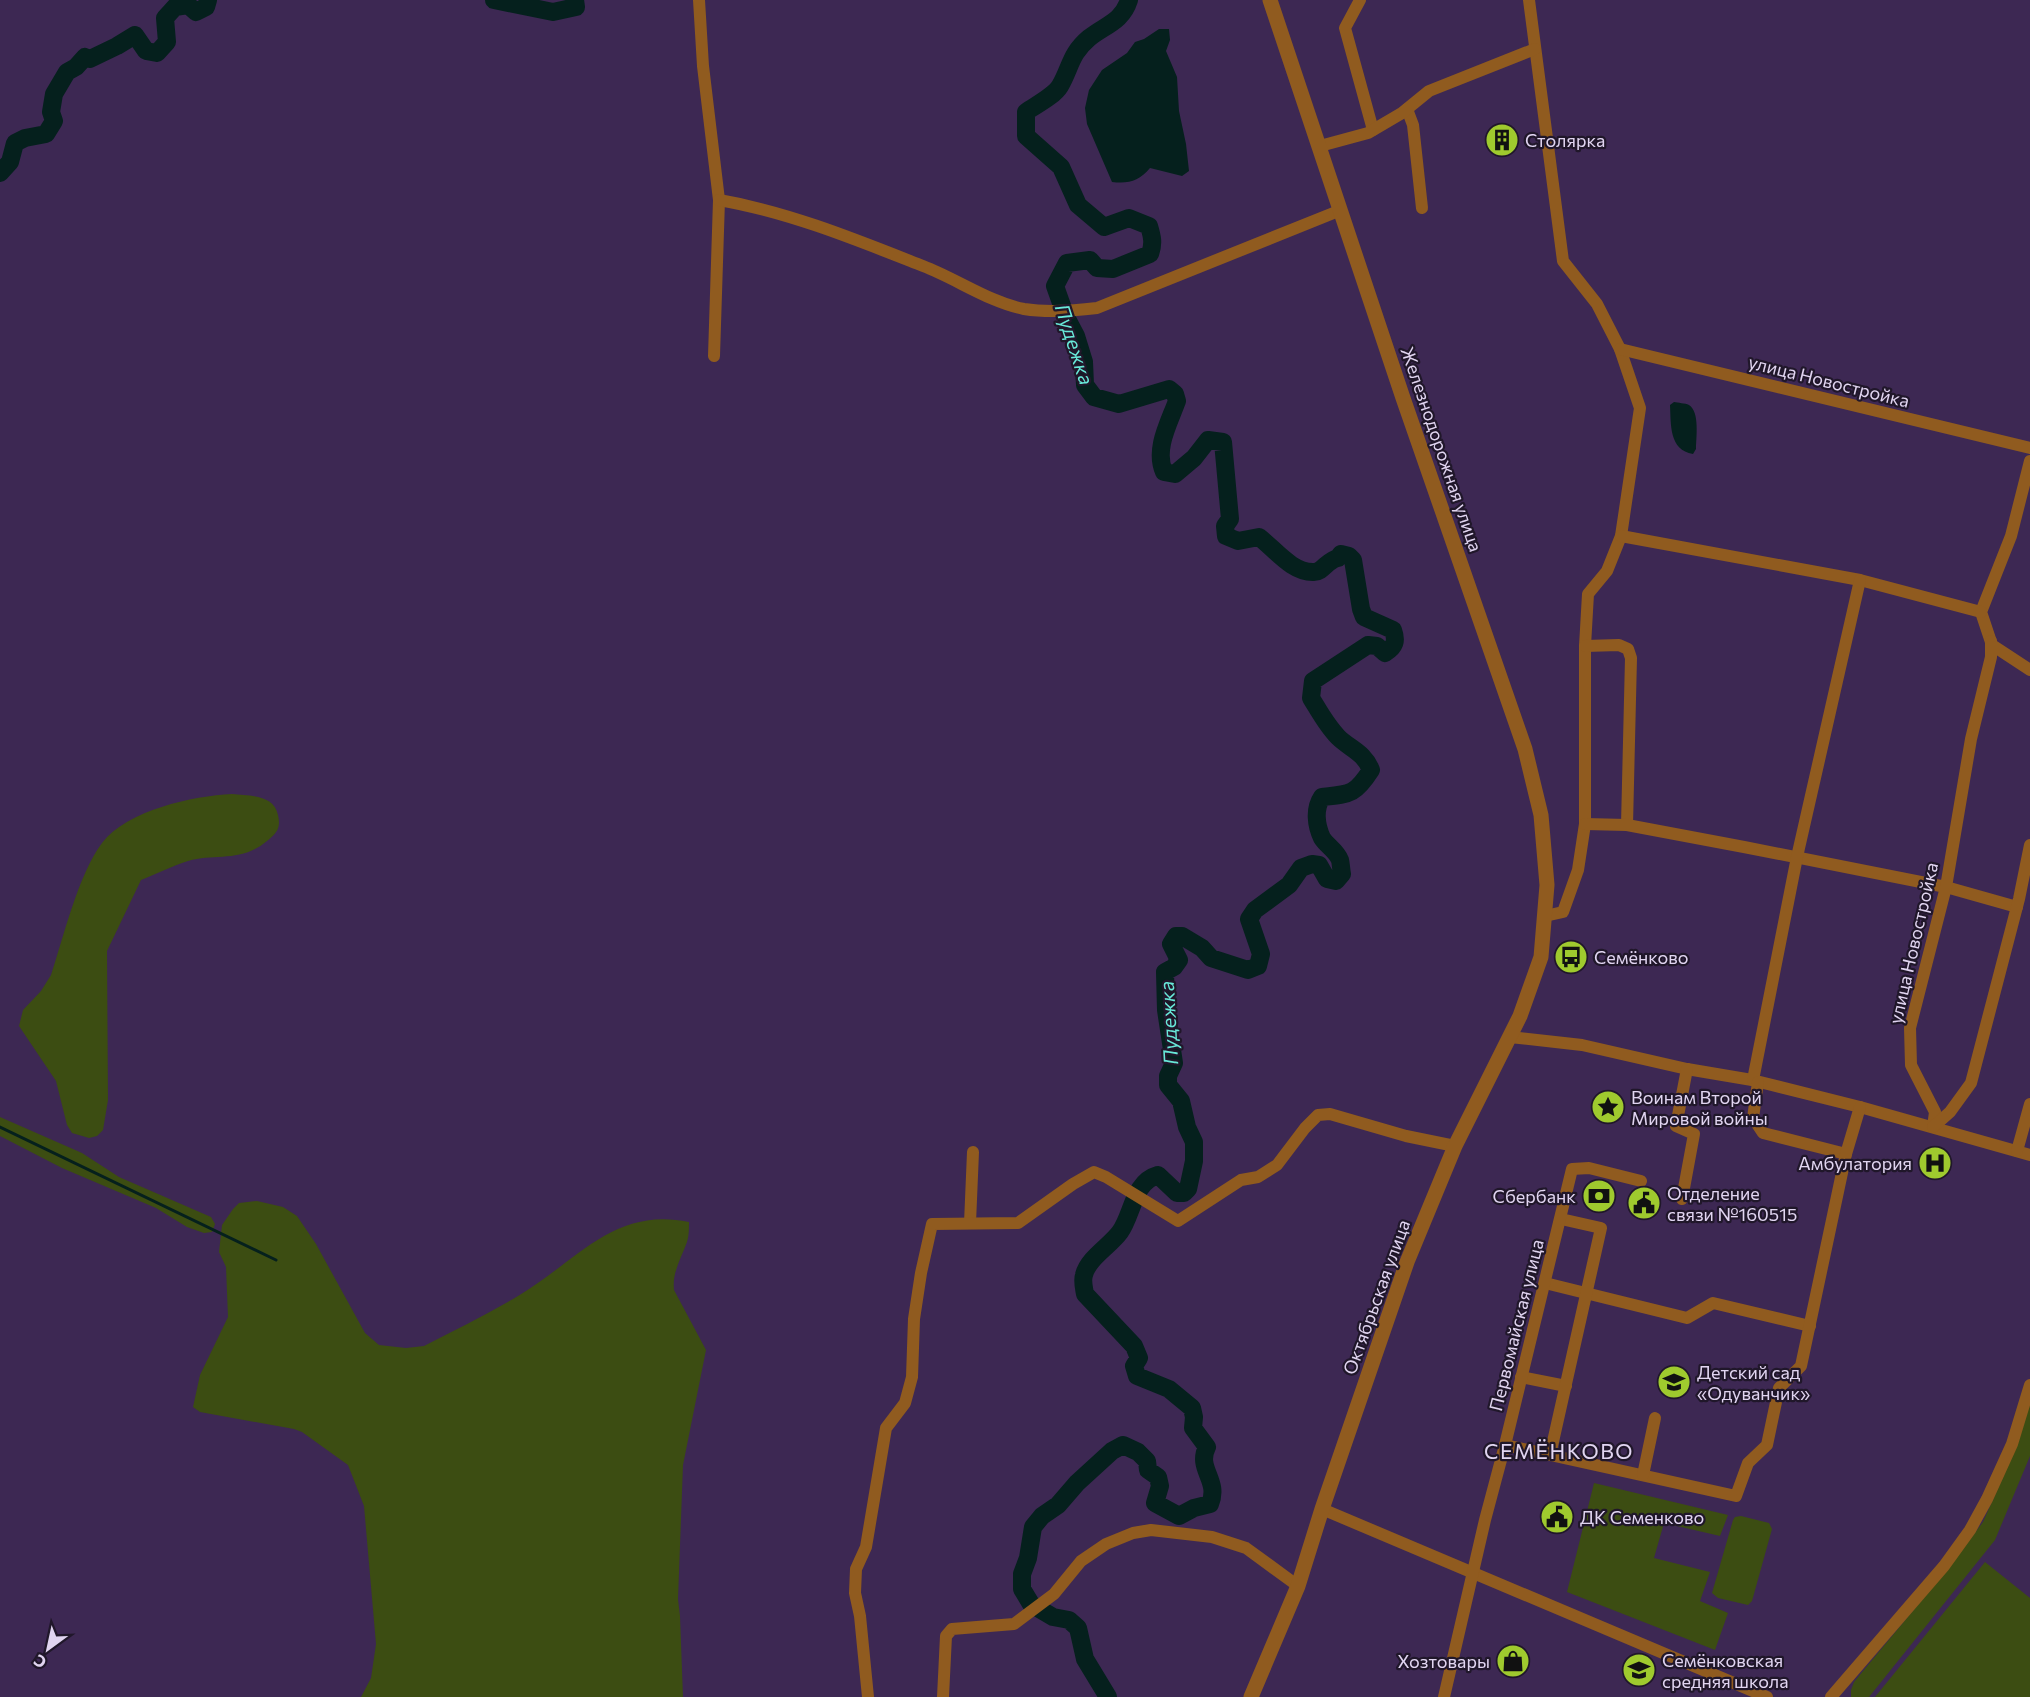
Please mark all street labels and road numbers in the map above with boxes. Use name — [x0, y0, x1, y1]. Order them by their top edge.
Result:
street label: Железнодорожная улица — [1397, 344, 1487, 554]
street label: улица Новостройка — [1746, 350, 1912, 412]
street label: улица Новостройка — [1884, 860, 1942, 1026]
street label: Октябрьская улица — [1338, 1217, 1414, 1377]
street label: Первомайская улица — [1484, 1237, 1548, 1413]

